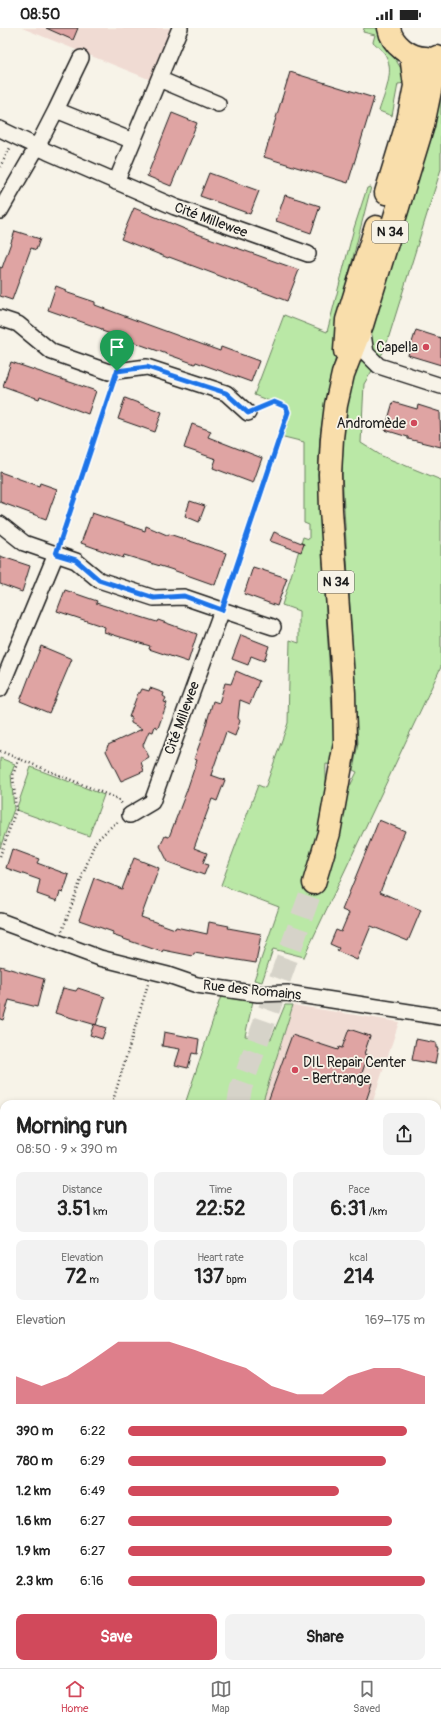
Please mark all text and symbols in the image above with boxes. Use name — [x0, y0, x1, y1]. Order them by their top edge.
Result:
text: 08:50 — [20, 5, 60, 24]
street label: Cité Millewee — [172, 199, 250, 241]
road number: N 34 — [372, 221, 408, 243]
pin — [100, 330, 134, 371]
icon: arrive — [106, 336, 128, 358]
place label: Capella — [376, 339, 418, 356]
marker: Capella — [421, 342, 431, 352]
place label: Andromède — [337, 415, 406, 432]
marker: Andromède — [409, 418, 419, 428]
road number: N 34 — [318, 571, 354, 593]
street label: Cité Millewee — [161, 679, 203, 757]
street label: Rue des Romains — [202, 976, 303, 1004]
place label: DIL Repair Center - Bertrange — [303, 1054, 406, 1087]
marker: DIL Repair Center - Bertrange — [290, 1065, 300, 1075]
text: Morning run — [16, 1112, 127, 1140]
button: share — [383, 1113, 425, 1155]
text: 08:50 · 9 × 390 m — [16, 1141, 117, 1157]
text: Distance — [62, 1183, 102, 1196]
text: Time — [209, 1183, 232, 1196]
text: Pace — [348, 1183, 370, 1196]
text: 3.51 — [57, 1196, 91, 1221]
text: 22:52 — [196, 1196, 245, 1221]
text: 6:31 — [330, 1196, 366, 1221]
text: km — [91, 1205, 108, 1218]
text: /km — [366, 1205, 387, 1218]
text: Elevation — [61, 1251, 103, 1264]
text: Heart rate — [197, 1251, 244, 1264]
text: kcal — [350, 1251, 368, 1264]
text: 72 — [65, 1264, 87, 1289]
text: 137 — [194, 1264, 224, 1289]
text: 214 — [344, 1264, 374, 1289]
text: m — [87, 1273, 99, 1286]
text: bpm — [224, 1273, 247, 1286]
text: Elevation — [16, 1312, 66, 1328]
text: 169–175 m — [365, 1312, 425, 1328]
text: 390 m — [16, 1423, 53, 1439]
text: 6:22 — [80, 1423, 106, 1439]
text: 780 m — [16, 1453, 53, 1469]
text: 6:29 — [80, 1453, 105, 1469]
text: 1.2 km — [16, 1483, 51, 1499]
text: 6:49 — [80, 1483, 105, 1499]
text: 1.6 km — [16, 1513, 51, 1529]
text: 6:27 — [80, 1513, 105, 1529]
text: 1.9 km — [16, 1543, 50, 1559]
text: 6:27 — [80, 1543, 105, 1559]
text: 2.3 km — [16, 1573, 53, 1589]
text: 6:16 — [80, 1573, 104, 1589]
button: Save — [16, 1614, 217, 1660]
button: Share — [225, 1614, 425, 1660]
tab: Home — [61, 1678, 88, 1715]
tab: Map — [210, 1678, 232, 1715]
tab: Saved — [353, 1678, 380, 1715]

